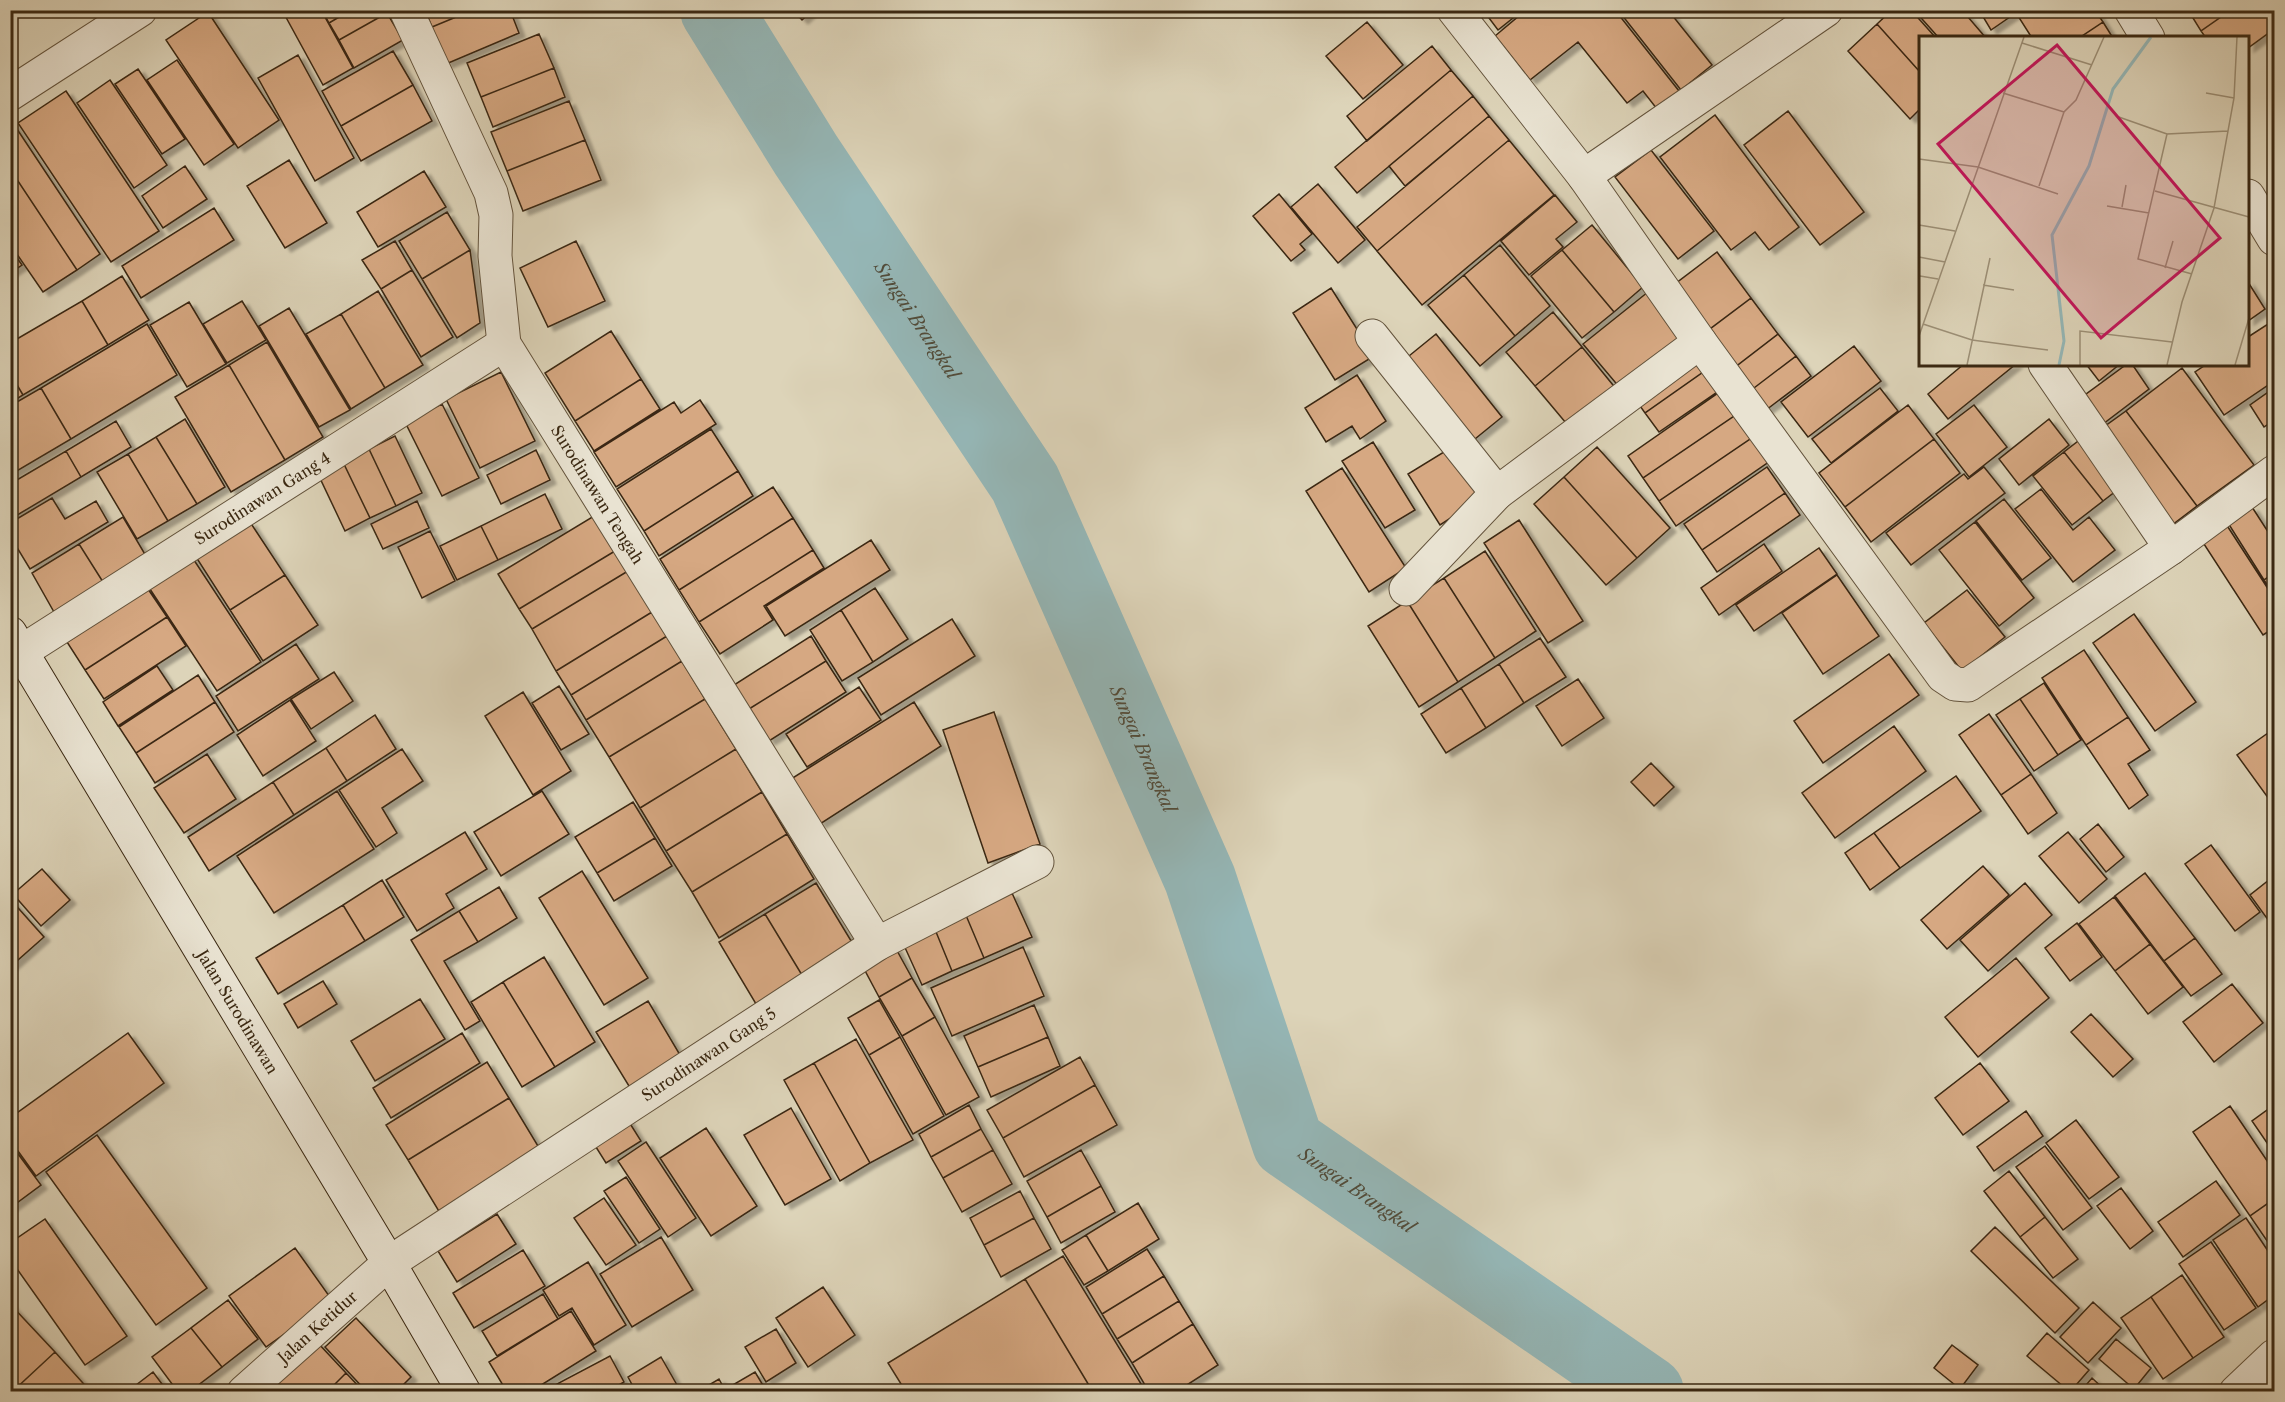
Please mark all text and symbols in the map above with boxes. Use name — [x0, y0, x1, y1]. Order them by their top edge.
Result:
inset map — [1919, 36, 2249, 366]
water label: Sungai Brangkal — [869, 257, 965, 386]
street label: Surodinawan Tengah — [547, 421, 648, 568]
street label: Surodinawan Gang 4 — [190, 447, 334, 549]
water label: Sungai Brangkal — [1105, 681, 1181, 818]
street label: Jalan Surodinawan — [191, 944, 283, 1077]
street label: Surodinawan Gang 5 — [638, 1003, 780, 1105]
water label: Sungai Brangkal — [1294, 1142, 1421, 1240]
street label: Jalan Ketidur — [271, 1286, 361, 1369]

